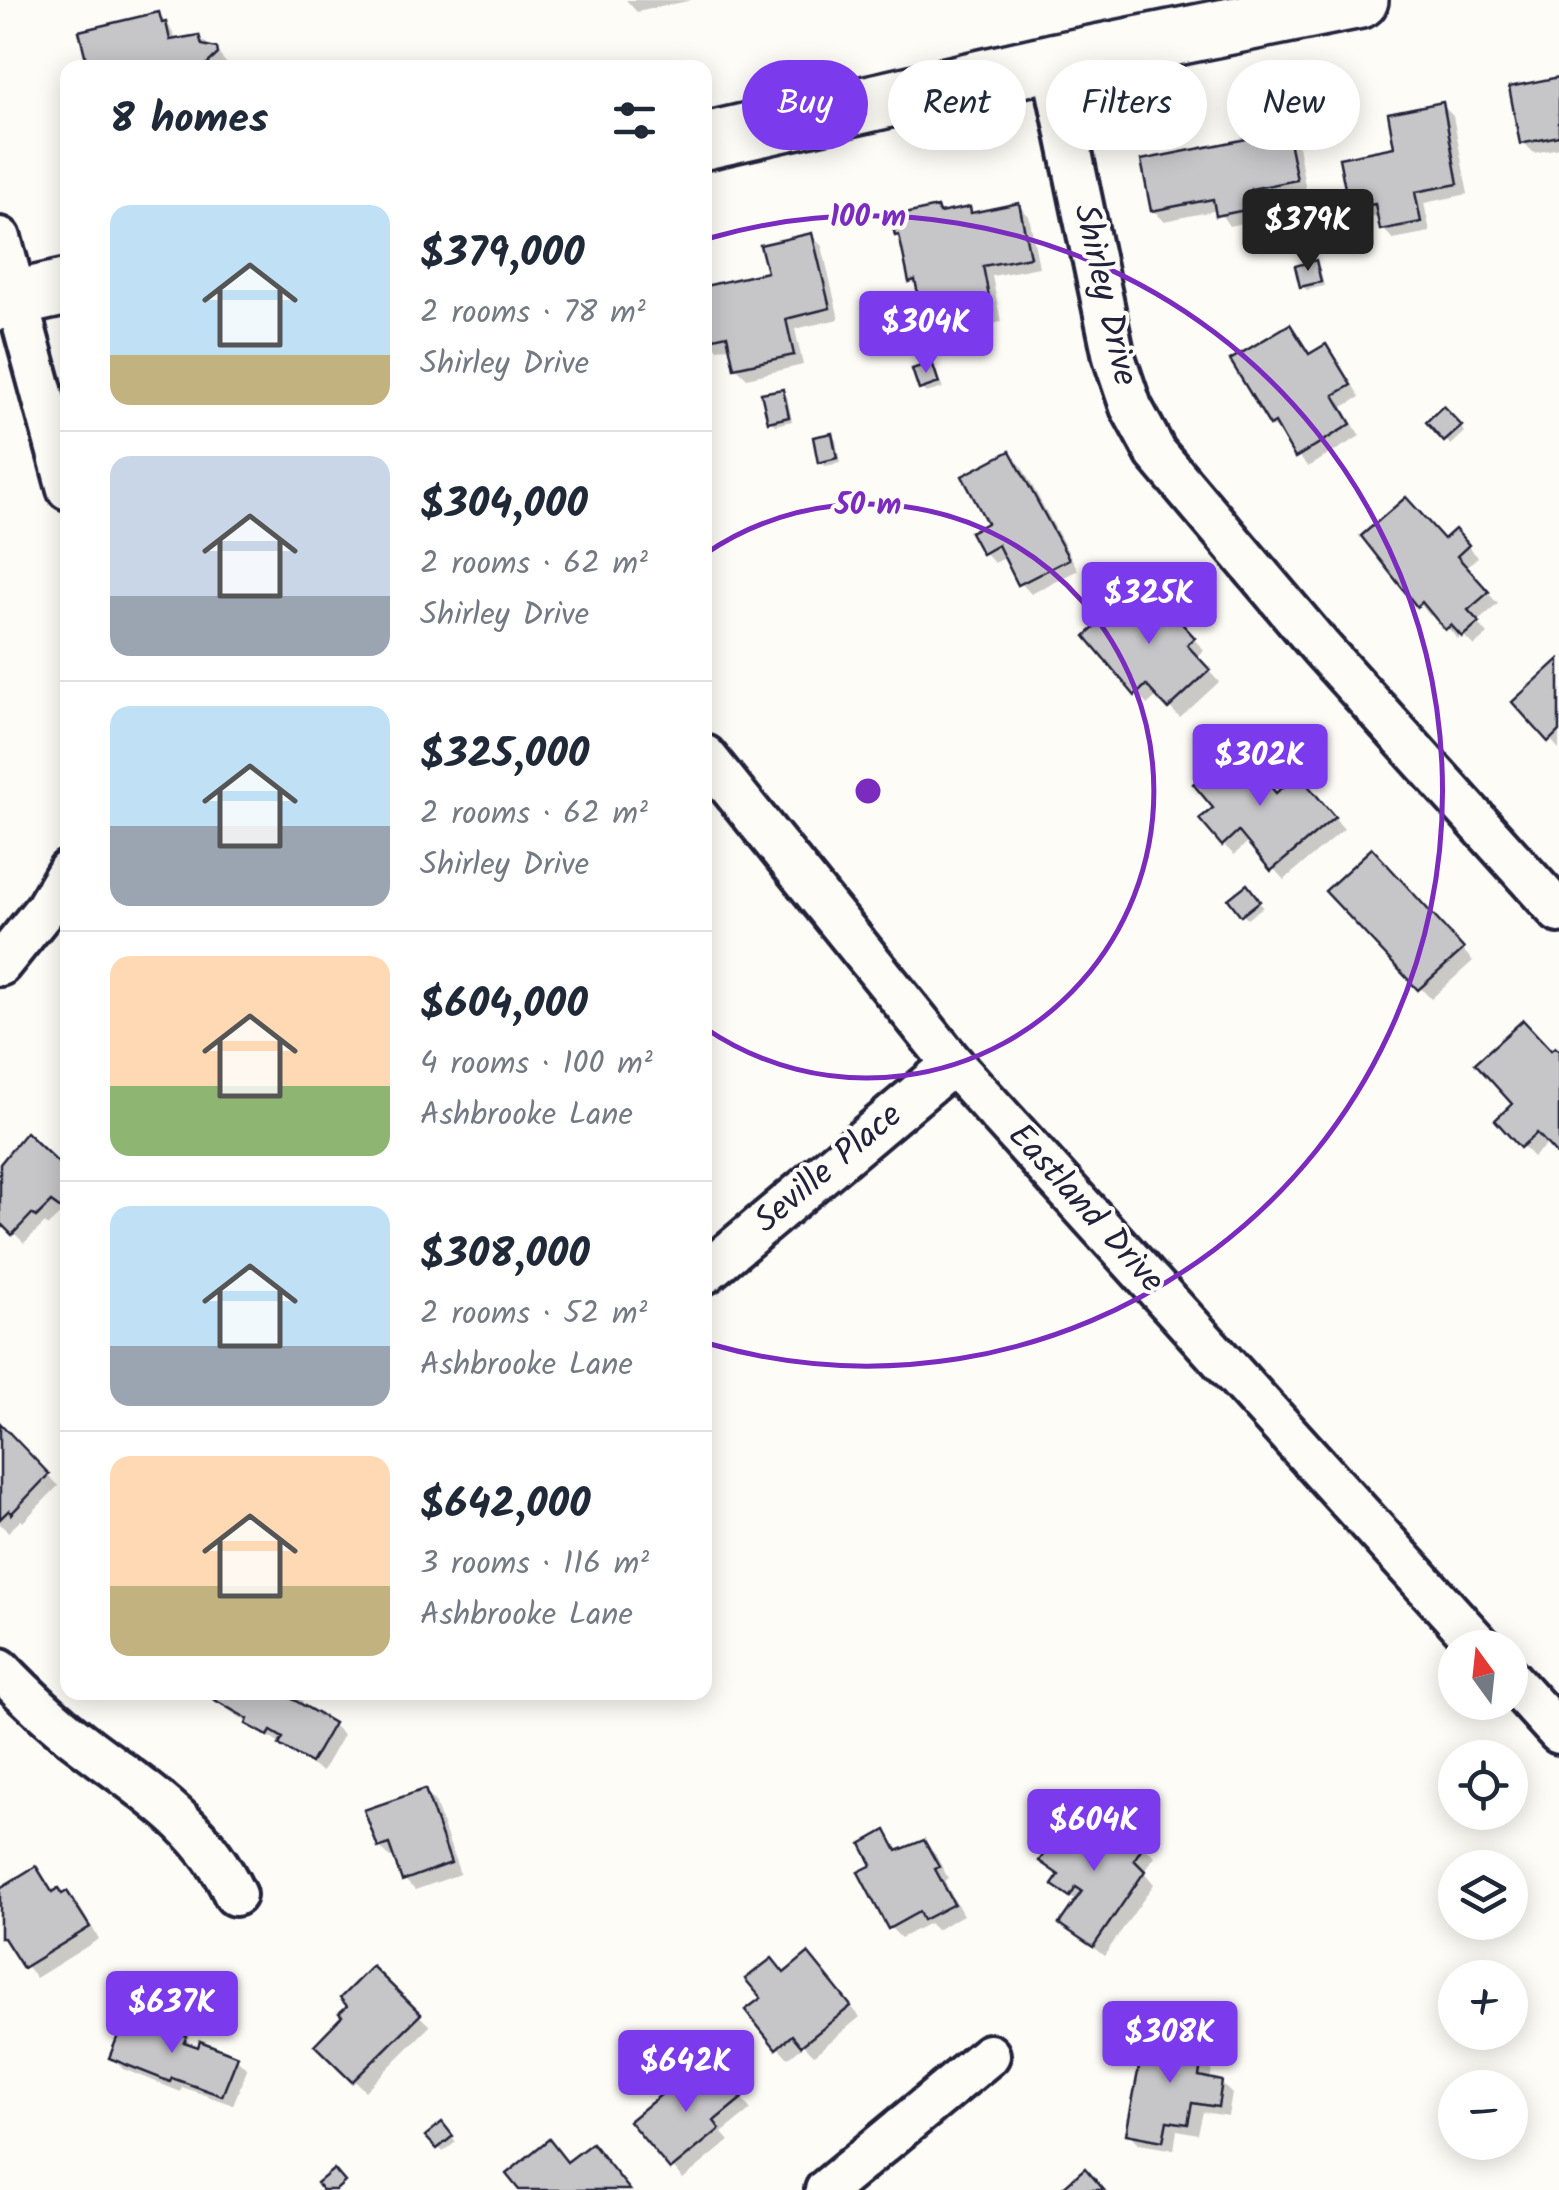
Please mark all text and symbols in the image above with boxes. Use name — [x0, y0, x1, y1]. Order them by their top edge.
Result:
chip: Buy — [742, 60, 868, 150]
chip: Rent — [888, 60, 1026, 150]
chip: Filters — [1046, 60, 1207, 150]
chip: New — [1227, 60, 1360, 150]
text: 8 homes — [110, 87, 268, 154]
icon: filters — [607, 93, 662, 148]
pin: $379K — [1238, 189, 1378, 274]
text: 100 m — [830, 194, 906, 242]
text: $379K — [1264, 196, 1352, 247]
street label: Shirley Drive — [1056, 199, 1152, 392]
text: $379,000 — [420, 221, 585, 288]
icon: home — [190, 245, 310, 365]
text: 2 rooms · 78 m² — [420, 288, 646, 339]
pin: $304K — [856, 291, 996, 376]
text: $304K — [881, 298, 971, 349]
text: Shirley Drive — [420, 339, 589, 390]
text: $304,000 — [420, 472, 588, 539]
text: 50 m — [834, 482, 901, 530]
icon: home — [190, 496, 310, 616]
text: 2 rooms · 62 m² — [420, 539, 648, 590]
pin: $325K — [1079, 562, 1219, 647]
text: $325K — [1104, 569, 1194, 620]
text: Shirley Drive — [420, 590, 589, 641]
text: $325,000 — [420, 722, 589, 789]
pin: $302K — [1190, 724, 1330, 809]
text: $302K — [1215, 731, 1305, 782]
icon: home — [190, 746, 310, 866]
centre of rings — [850, 773, 886, 809]
text: 2 rooms · 62 m² — [420, 789, 648, 840]
text: Shirley Drive — [420, 840, 589, 891]
text: $604,000 — [420, 972, 588, 1039]
icon: home — [190, 996, 310, 1116]
text: 4 rooms · 100 m² — [420, 1039, 653, 1090]
text: Ashbrooke Lane — [420, 1090, 633, 1141]
street label: Seville Place — [742, 1090, 916, 1248]
street label: Eastland Drive — [993, 1111, 1177, 1307]
text: $308,000 — [420, 1222, 590, 1289]
icon: home — [190, 1246, 310, 1366]
text: 2 rooms · 52 m² — [420, 1289, 647, 1340]
text: Ashbrooke Lane — [420, 1340, 633, 1391]
text: $642,000 — [420, 1472, 591, 1539]
icon: home — [190, 1496, 310, 1616]
text: 3 rooms · 116 m² — [420, 1539, 649, 1590]
text: Ashbrooke Lane — [420, 1590, 633, 1641]
north arrow — [1438, 1630, 1528, 1720]
map controls — [1438, 1630, 1528, 2160]
button: locate — [1438, 1740, 1528, 1830]
pin: $604K — [1024, 1789, 1164, 1874]
text: $604K — [1049, 1796, 1139, 1847]
button: layers — [1438, 1850, 1528, 1940]
button: + — [1438, 1960, 1528, 2050]
pin: $637K — [102, 1971, 242, 2056]
text: $637K — [128, 1978, 216, 2029]
pin: $308K — [1100, 2001, 1240, 2086]
text: $308K — [1124, 2008, 1216, 2059]
pin: $642K — [616, 2030, 756, 2115]
text: $642K — [640, 2037, 732, 2088]
button: − — [1438, 2070, 1528, 2160]

